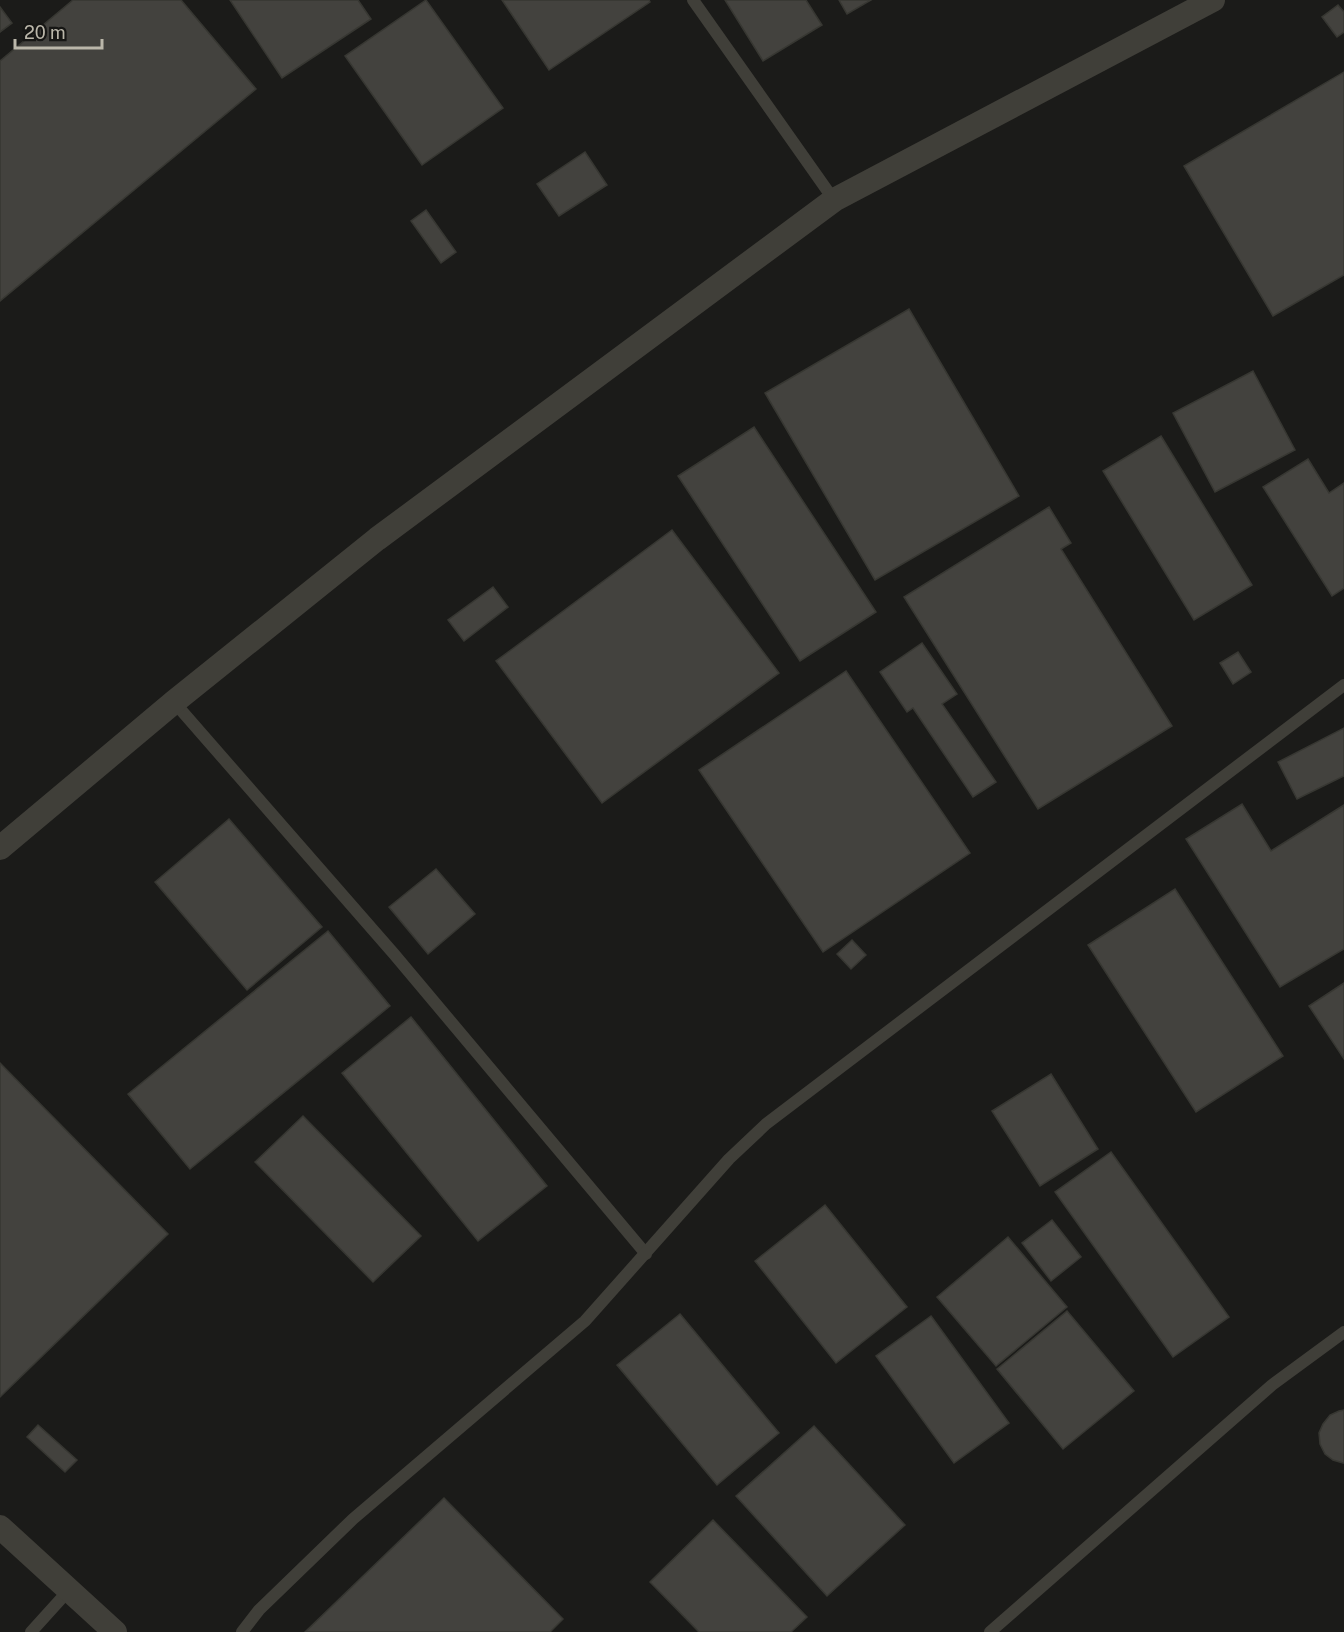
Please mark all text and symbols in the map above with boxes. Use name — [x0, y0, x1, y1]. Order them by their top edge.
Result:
scale bar — [15, 12, 102, 50]
text: 20 m — [24, 22, 66, 43]

